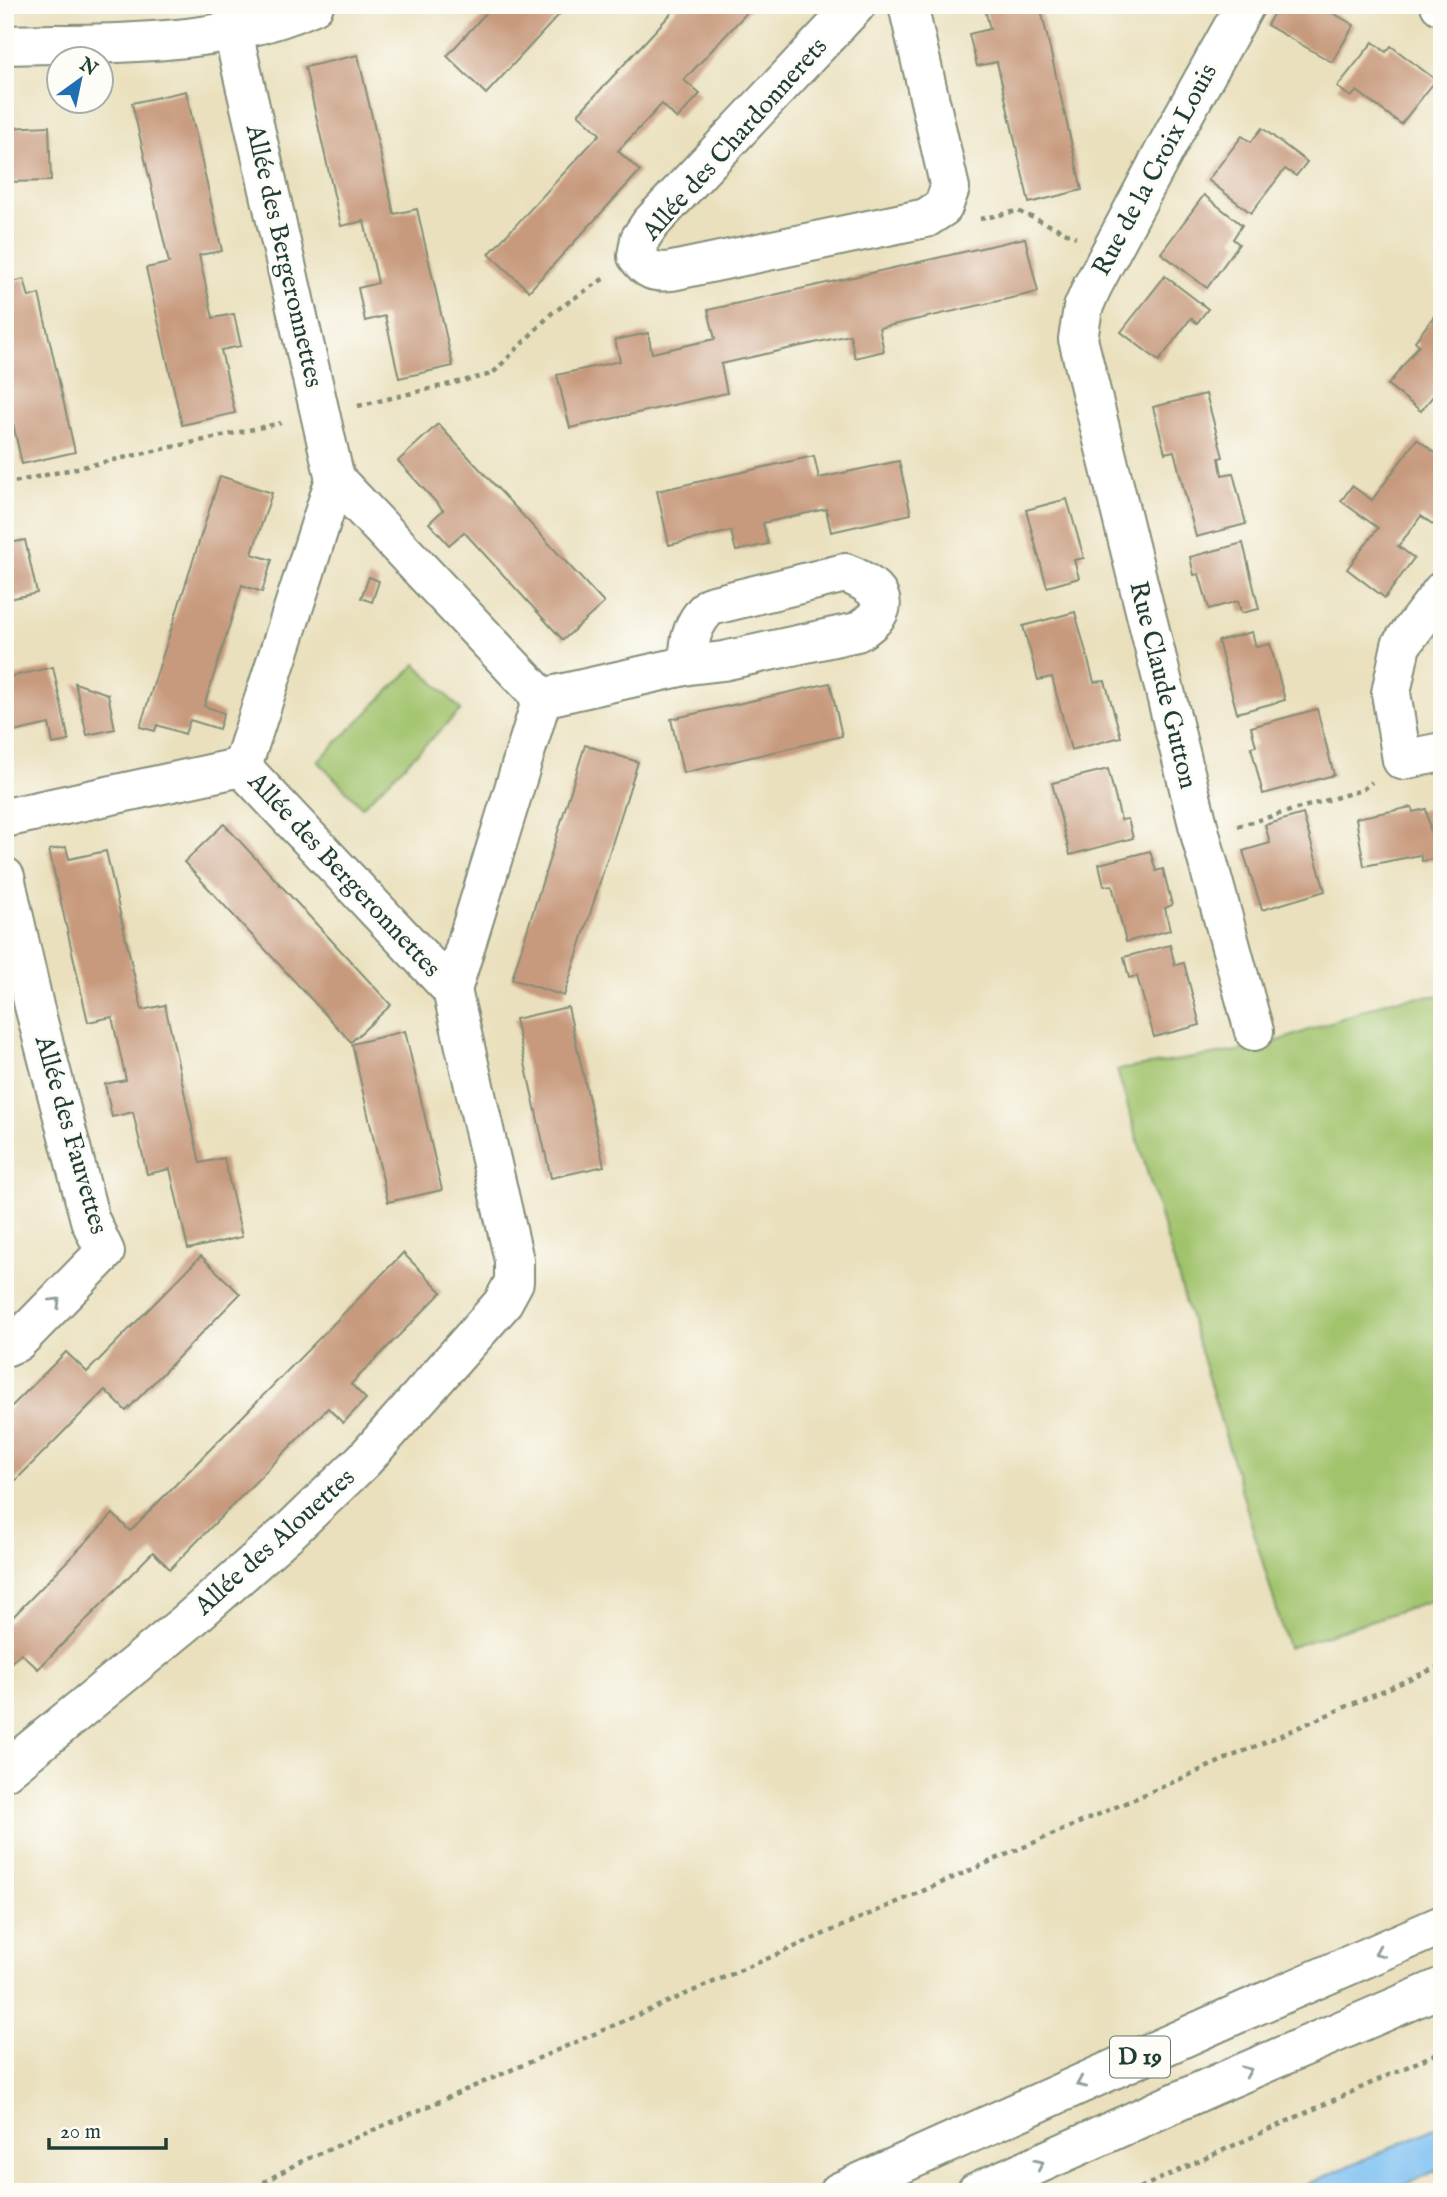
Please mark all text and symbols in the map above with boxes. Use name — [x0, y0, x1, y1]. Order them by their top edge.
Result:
street label: Allée des Chardonnerets — [634, 31, 835, 248]
north arrow — [46, 46, 116, 116]
text: N — [74, 52, 102, 82]
street label: Rue de la Croix Louis — [1085, 58, 1225, 282]
street label: Allée des Bergeronnettes — [237, 120, 330, 391]
street label: Rue Claude Gutton — [1121, 578, 1205, 792]
street label: Allée des Bergeronnettes — [240, 765, 448, 984]
street label: Allée des Fauvettes — [27, 1031, 115, 1238]
one-way arrow — [47, 1297, 60, 1310]
street label: Allée des Alouettes — [187, 1461, 362, 1623]
one-way arrow — [1374, 1944, 1386, 1958]
road number: D 19 — [1110, 2036, 1170, 2078]
one-way arrow — [1239, 2065, 1252, 2079]
one-way arrow — [1076, 2075, 1088, 2089]
scale bar — [49, 2106, 166, 2150]
text: 20 m — [60, 2119, 101, 2146]
one-way arrow — [1031, 2158, 1044, 2172]

